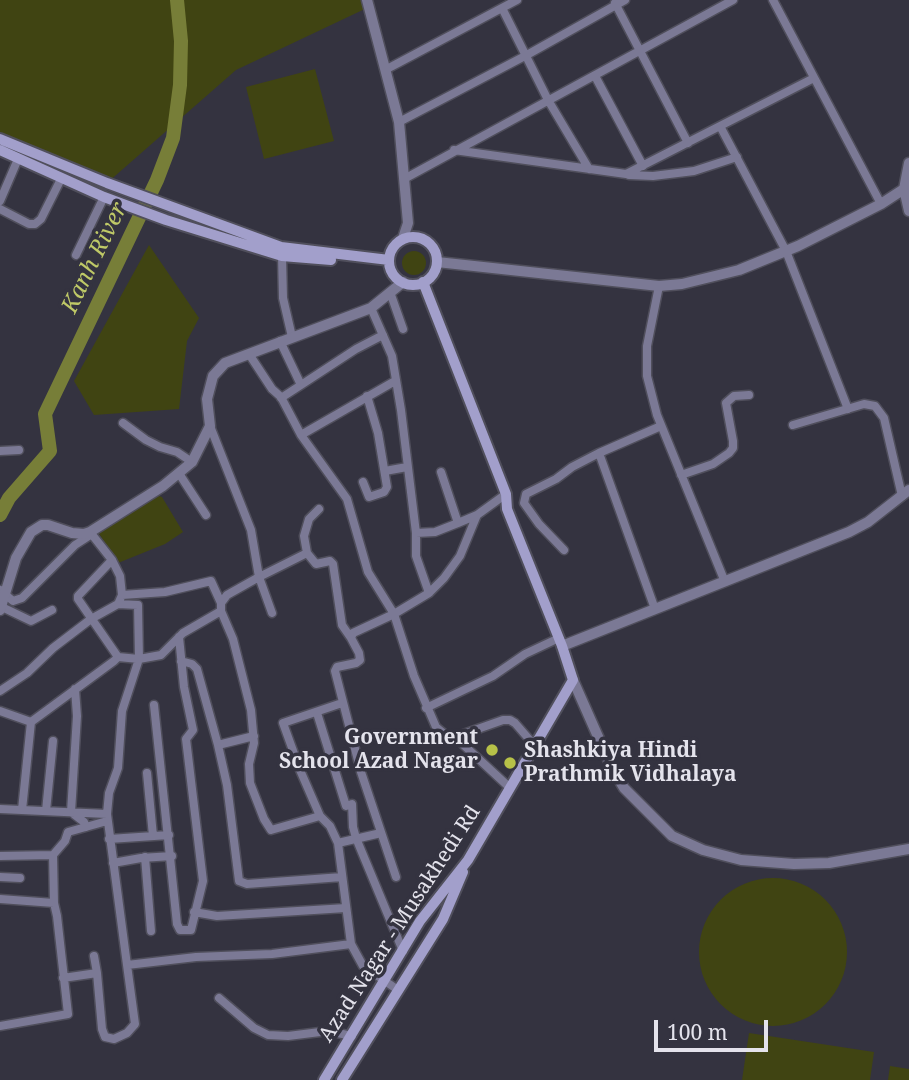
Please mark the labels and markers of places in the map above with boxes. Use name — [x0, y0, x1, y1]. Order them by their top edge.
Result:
place label: Government School Azad Nagar — [279, 725, 478, 775]
place label: Shashkiya Hindi Prathmik Vidhalaya — [524, 738, 737, 788]
marker: Government School Azad Nagar — [484, 742, 500, 758]
marker: Shashkiya Hindi Prathmik Vidhalaya — [502, 755, 518, 771]

